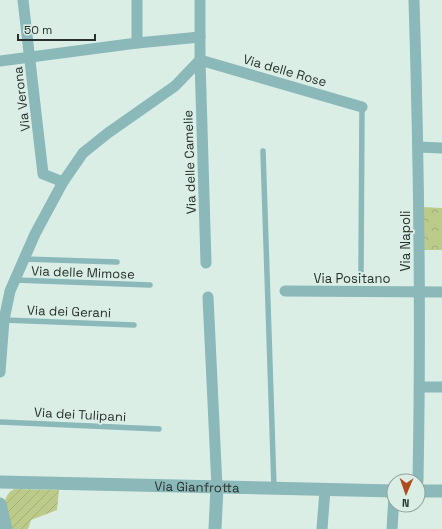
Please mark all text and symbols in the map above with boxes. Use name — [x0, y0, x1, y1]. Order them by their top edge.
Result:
scale bar — [18, 16, 95, 42]
text: 50 m — [24, 22, 52, 38]
street label: Via delle Rose — [241, 50, 329, 91]
street label: Via Verona — [9, 65, 34, 132]
street label: Via delle Camelie — [179, 110, 200, 214]
street label: Via Napoli — [397, 211, 414, 271]
street label: Via delle Mimose — [31, 262, 135, 283]
street label: Via Positano — [313, 270, 391, 287]
street label: Via dei Gerani — [27, 302, 111, 321]
street label: Via dei Tulipani — [33, 404, 126, 425]
north arrow — [386, 473, 426, 513]
street label: Via Gianfrotta — [154, 478, 240, 496]
text: N — [402, 496, 410, 510]

